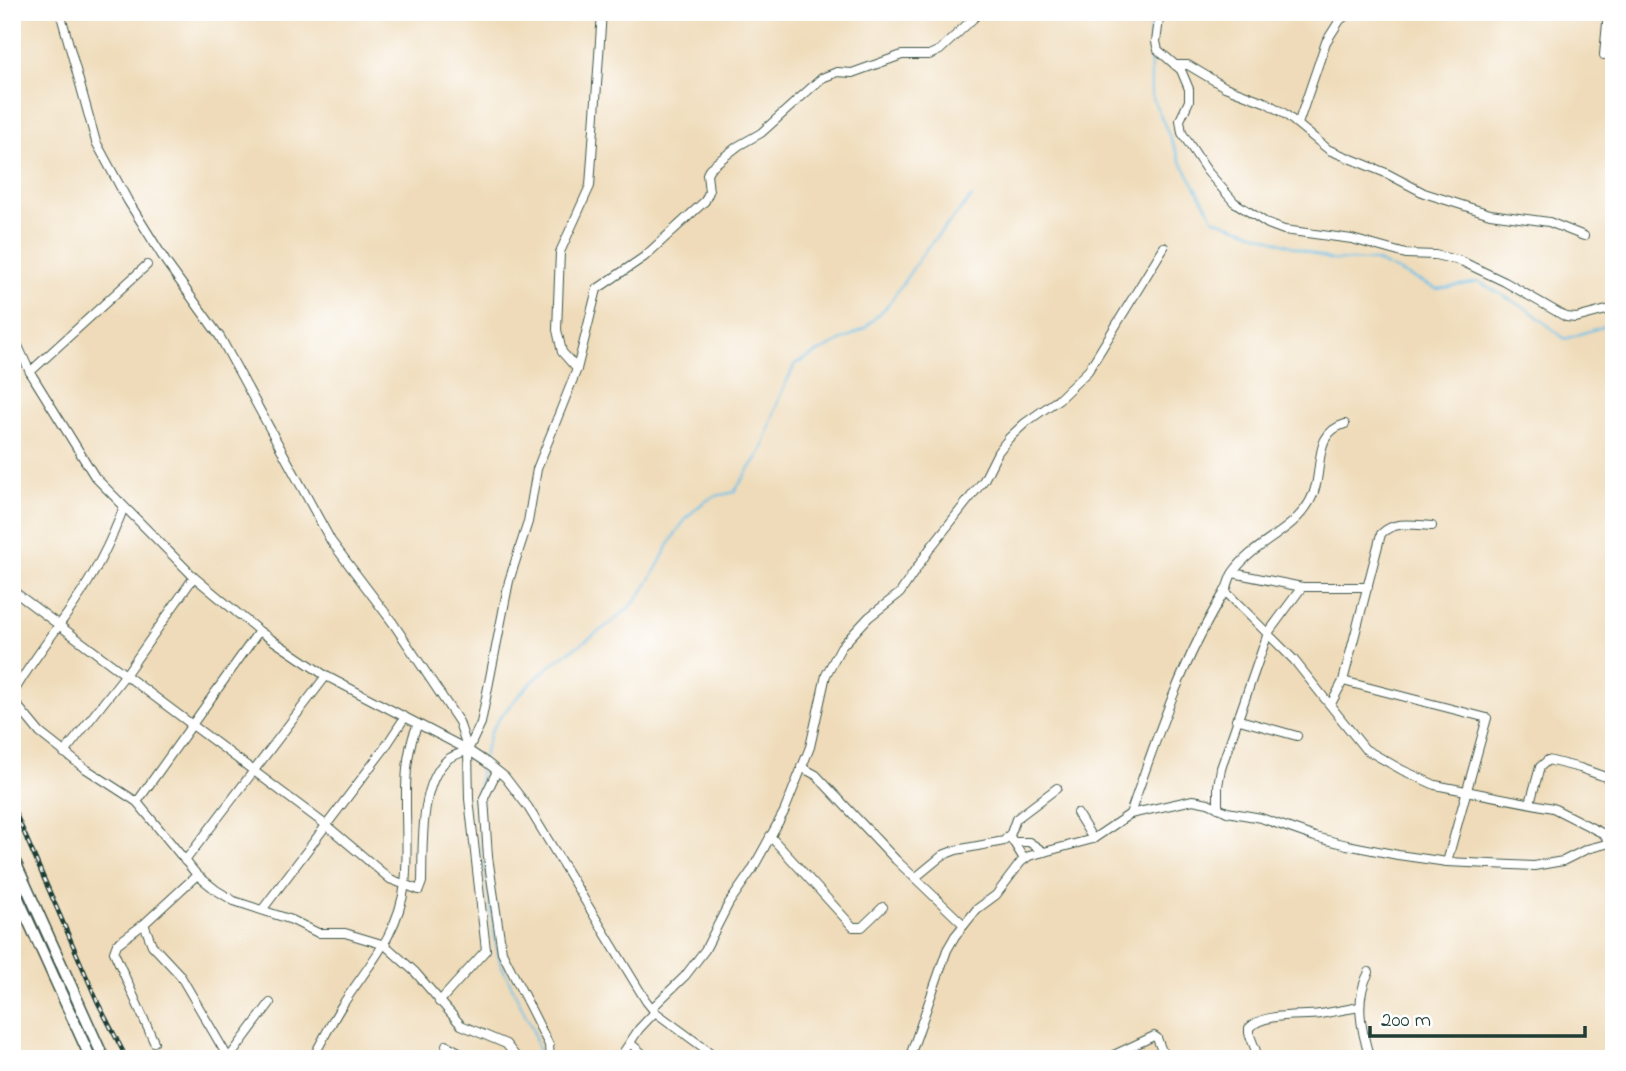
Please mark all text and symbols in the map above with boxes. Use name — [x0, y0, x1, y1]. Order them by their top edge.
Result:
scale bar — [1370, 994, 1586, 1038]
text: 200 m — [1381, 1006, 1431, 1036]

